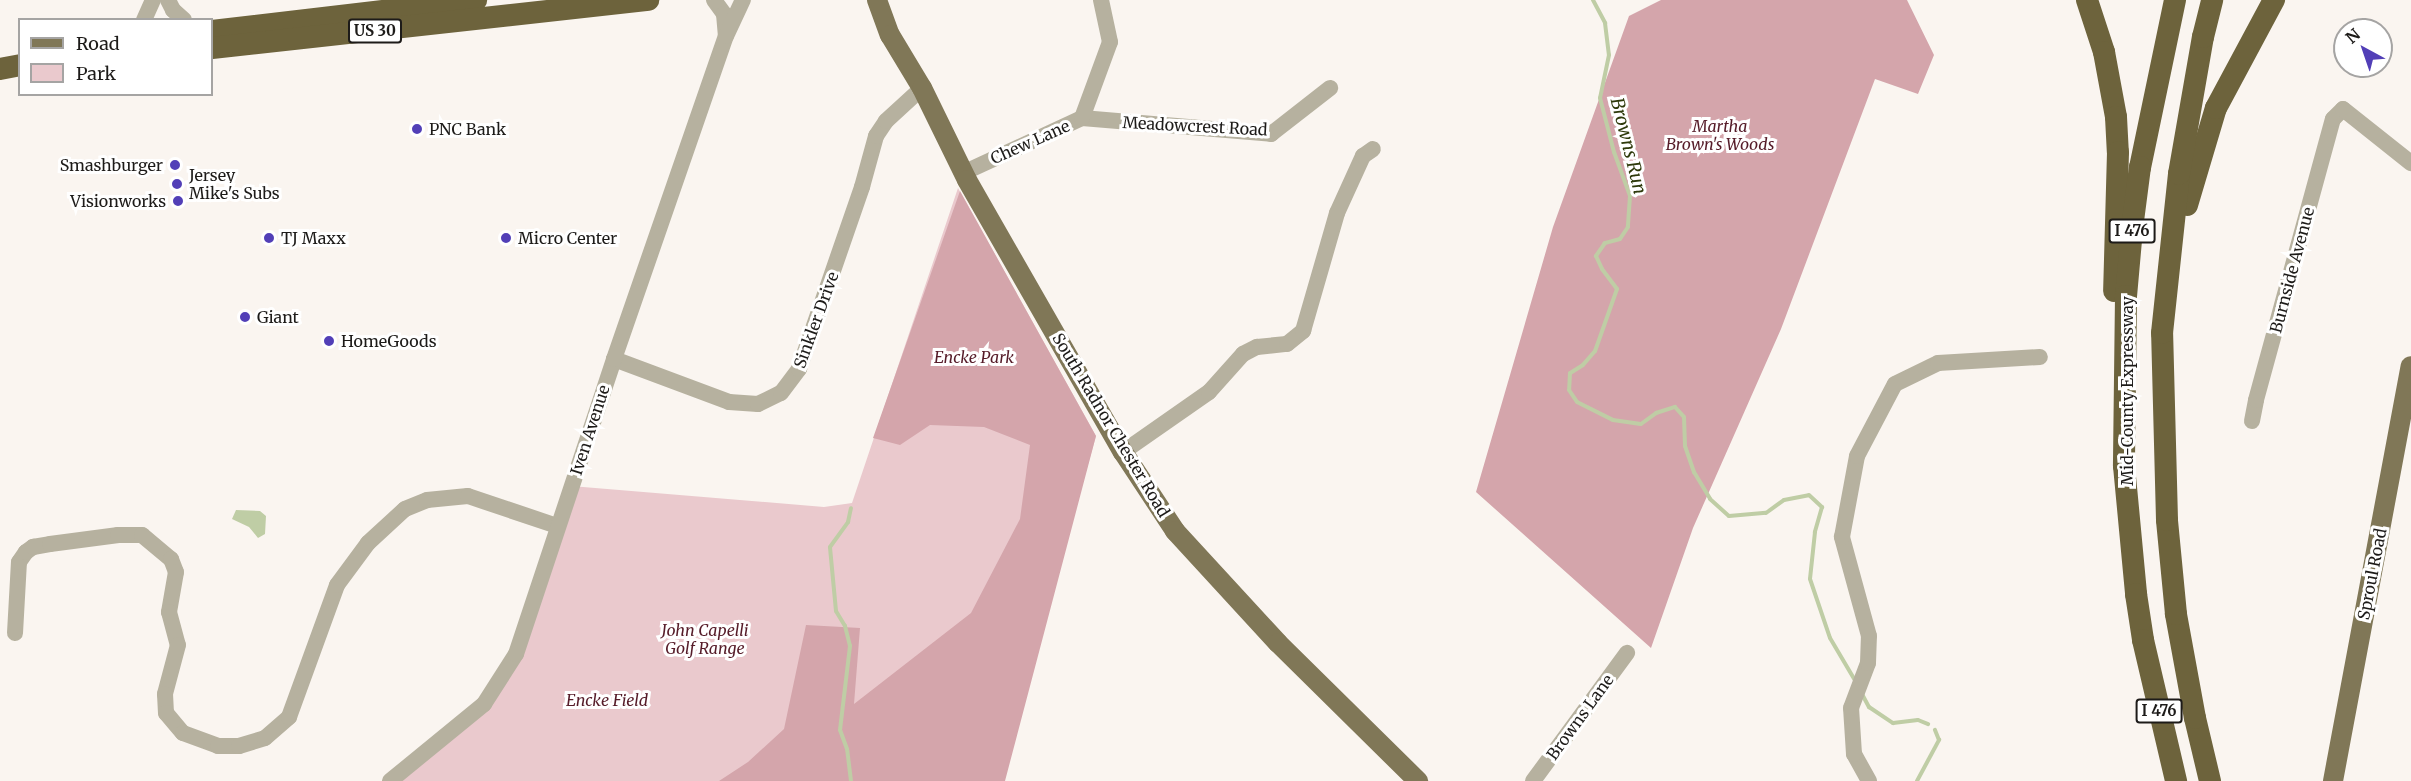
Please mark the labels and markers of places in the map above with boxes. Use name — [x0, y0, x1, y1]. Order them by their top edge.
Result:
place label: PNC Bank — [429, 119, 506, 139]
marker: PNC Bank — [410, 122, 424, 136]
place label: Smashburger — [60, 155, 163, 175]
marker: Smashburger — [168, 158, 182, 172]
place label: Jersey Mike's Subs — [189, 165, 280, 203]
marker: Jersey Mike's Subs — [170, 177, 184, 191]
place label: Visionworks — [70, 191, 166, 211]
marker: Visionworks — [171, 194, 185, 208]
place label: TJ Maxx — [281, 228, 346, 248]
place label: Micro Center — [518, 228, 617, 248]
marker: TJ Maxx — [262, 231, 276, 245]
marker: Micro Center — [499, 231, 513, 245]
place label: Giant — [257, 307, 299, 327]
marker: Giant — [238, 310, 252, 324]
place label: HomeGoods — [341, 331, 437, 351]
marker: HomeGoods — [322, 334, 336, 348]

